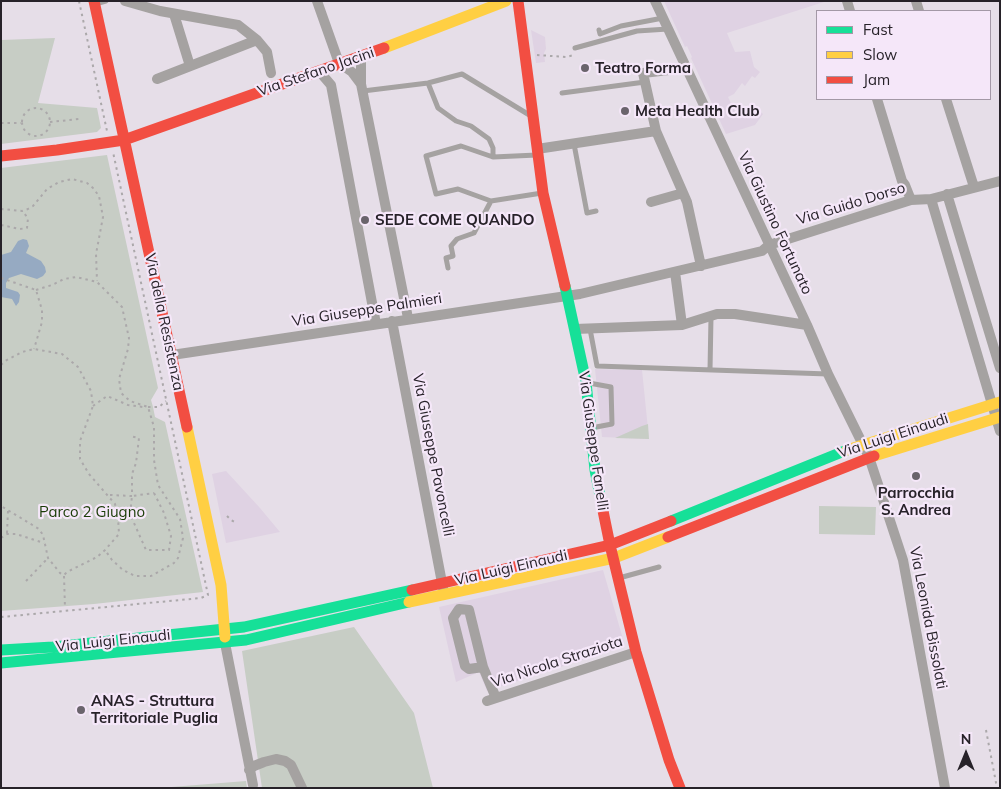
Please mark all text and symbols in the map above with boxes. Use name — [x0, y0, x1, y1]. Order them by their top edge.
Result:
legend — [816, 10, 991, 100]
text: Fast — [863, 20, 893, 39]
street label: Via Stefano Jacini — [255, 44, 377, 100]
text: Slow — [863, 45, 897, 64]
place label: Teatro Forma — [595, 59, 691, 77]
marker: Teatro Forma — [579, 62, 591, 74]
text: Jam — [863, 70, 890, 89]
place label: Meta Health Club — [635, 102, 760, 120]
marker: Meta Health Club — [619, 105, 631, 117]
street label: Via Giustino Fortunato — [734, 149, 816, 297]
street label: Via Guido Dorso — [794, 179, 908, 229]
place label: SEDE COME QUANDO — [375, 211, 535, 229]
marker: SEDE COME QUANDO — [359, 214, 371, 226]
street label: Via della Resistenza — [141, 252, 187, 392]
street label: Via Giuseppe Palmieri — [291, 289, 443, 331]
street label: Via Giuseppe Fanelli — [574, 370, 612, 512]
street label: Via Giuseppe Pavoncelli — [408, 372, 458, 538]
street label: Via Luigi Einaudi — [835, 410, 951, 462]
marker: Parrocchia S. Andrea — [910, 470, 922, 482]
place label: Parrocchia S. Andrea — [878, 484, 954, 519]
park label: Parco 2 Giugno — [39, 503, 145, 521]
street label: Via Leonida Bissolati — [905, 545, 951, 691]
street label: Via Luigi Einaudi — [453, 546, 569, 590]
street label: Via Luigi Einaudi — [55, 626, 171, 656]
street label: Via Nicola Straziota — [489, 632, 625, 692]
place label: ANAS - Struttura Territoriale Puglia — [91, 692, 218, 727]
marker: ANAS - Struttura Territoriale Puglia — [75, 704, 87, 716]
north arrow — [941, 729, 991, 779]
text: N — [961, 730, 971, 748]

